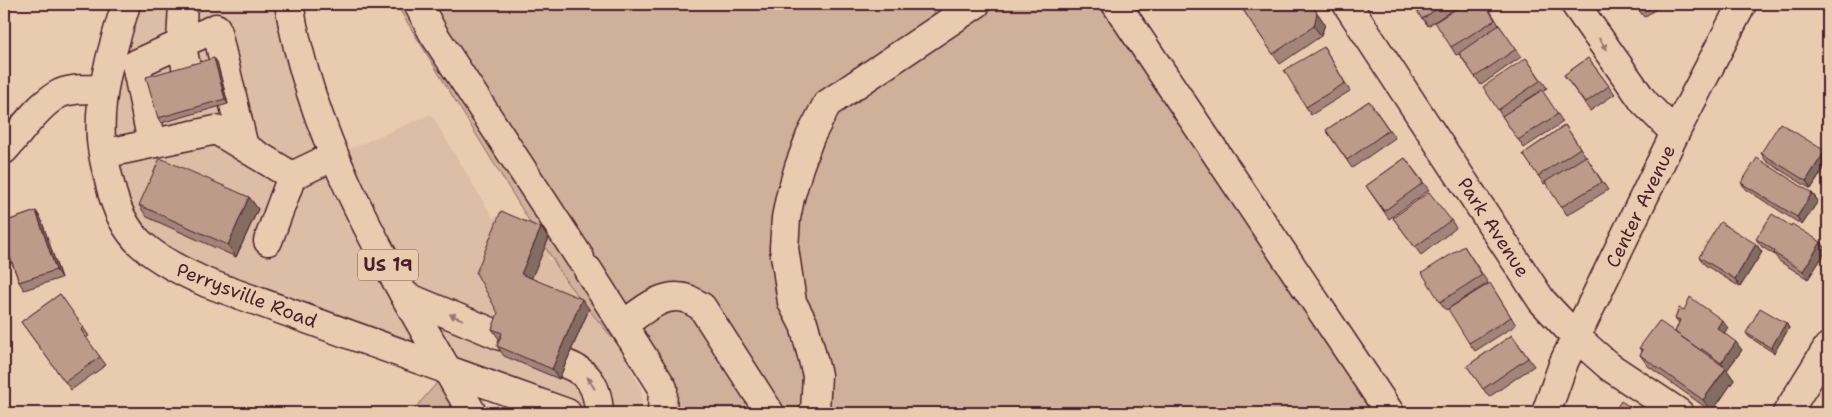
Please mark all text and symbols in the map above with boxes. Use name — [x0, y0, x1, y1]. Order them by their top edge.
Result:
one-way arrow — [1598, 37, 1608, 51]
street label: Center Avenue — [1600, 141, 1681, 272]
street label: Park Avenue — [1452, 173, 1535, 282]
road number: US 19 — [358, 250, 418, 280]
street label: Perrysville Road — [173, 257, 321, 334]
one-way arrow — [449, 313, 463, 321]
one-way arrow — [586, 376, 595, 390]

